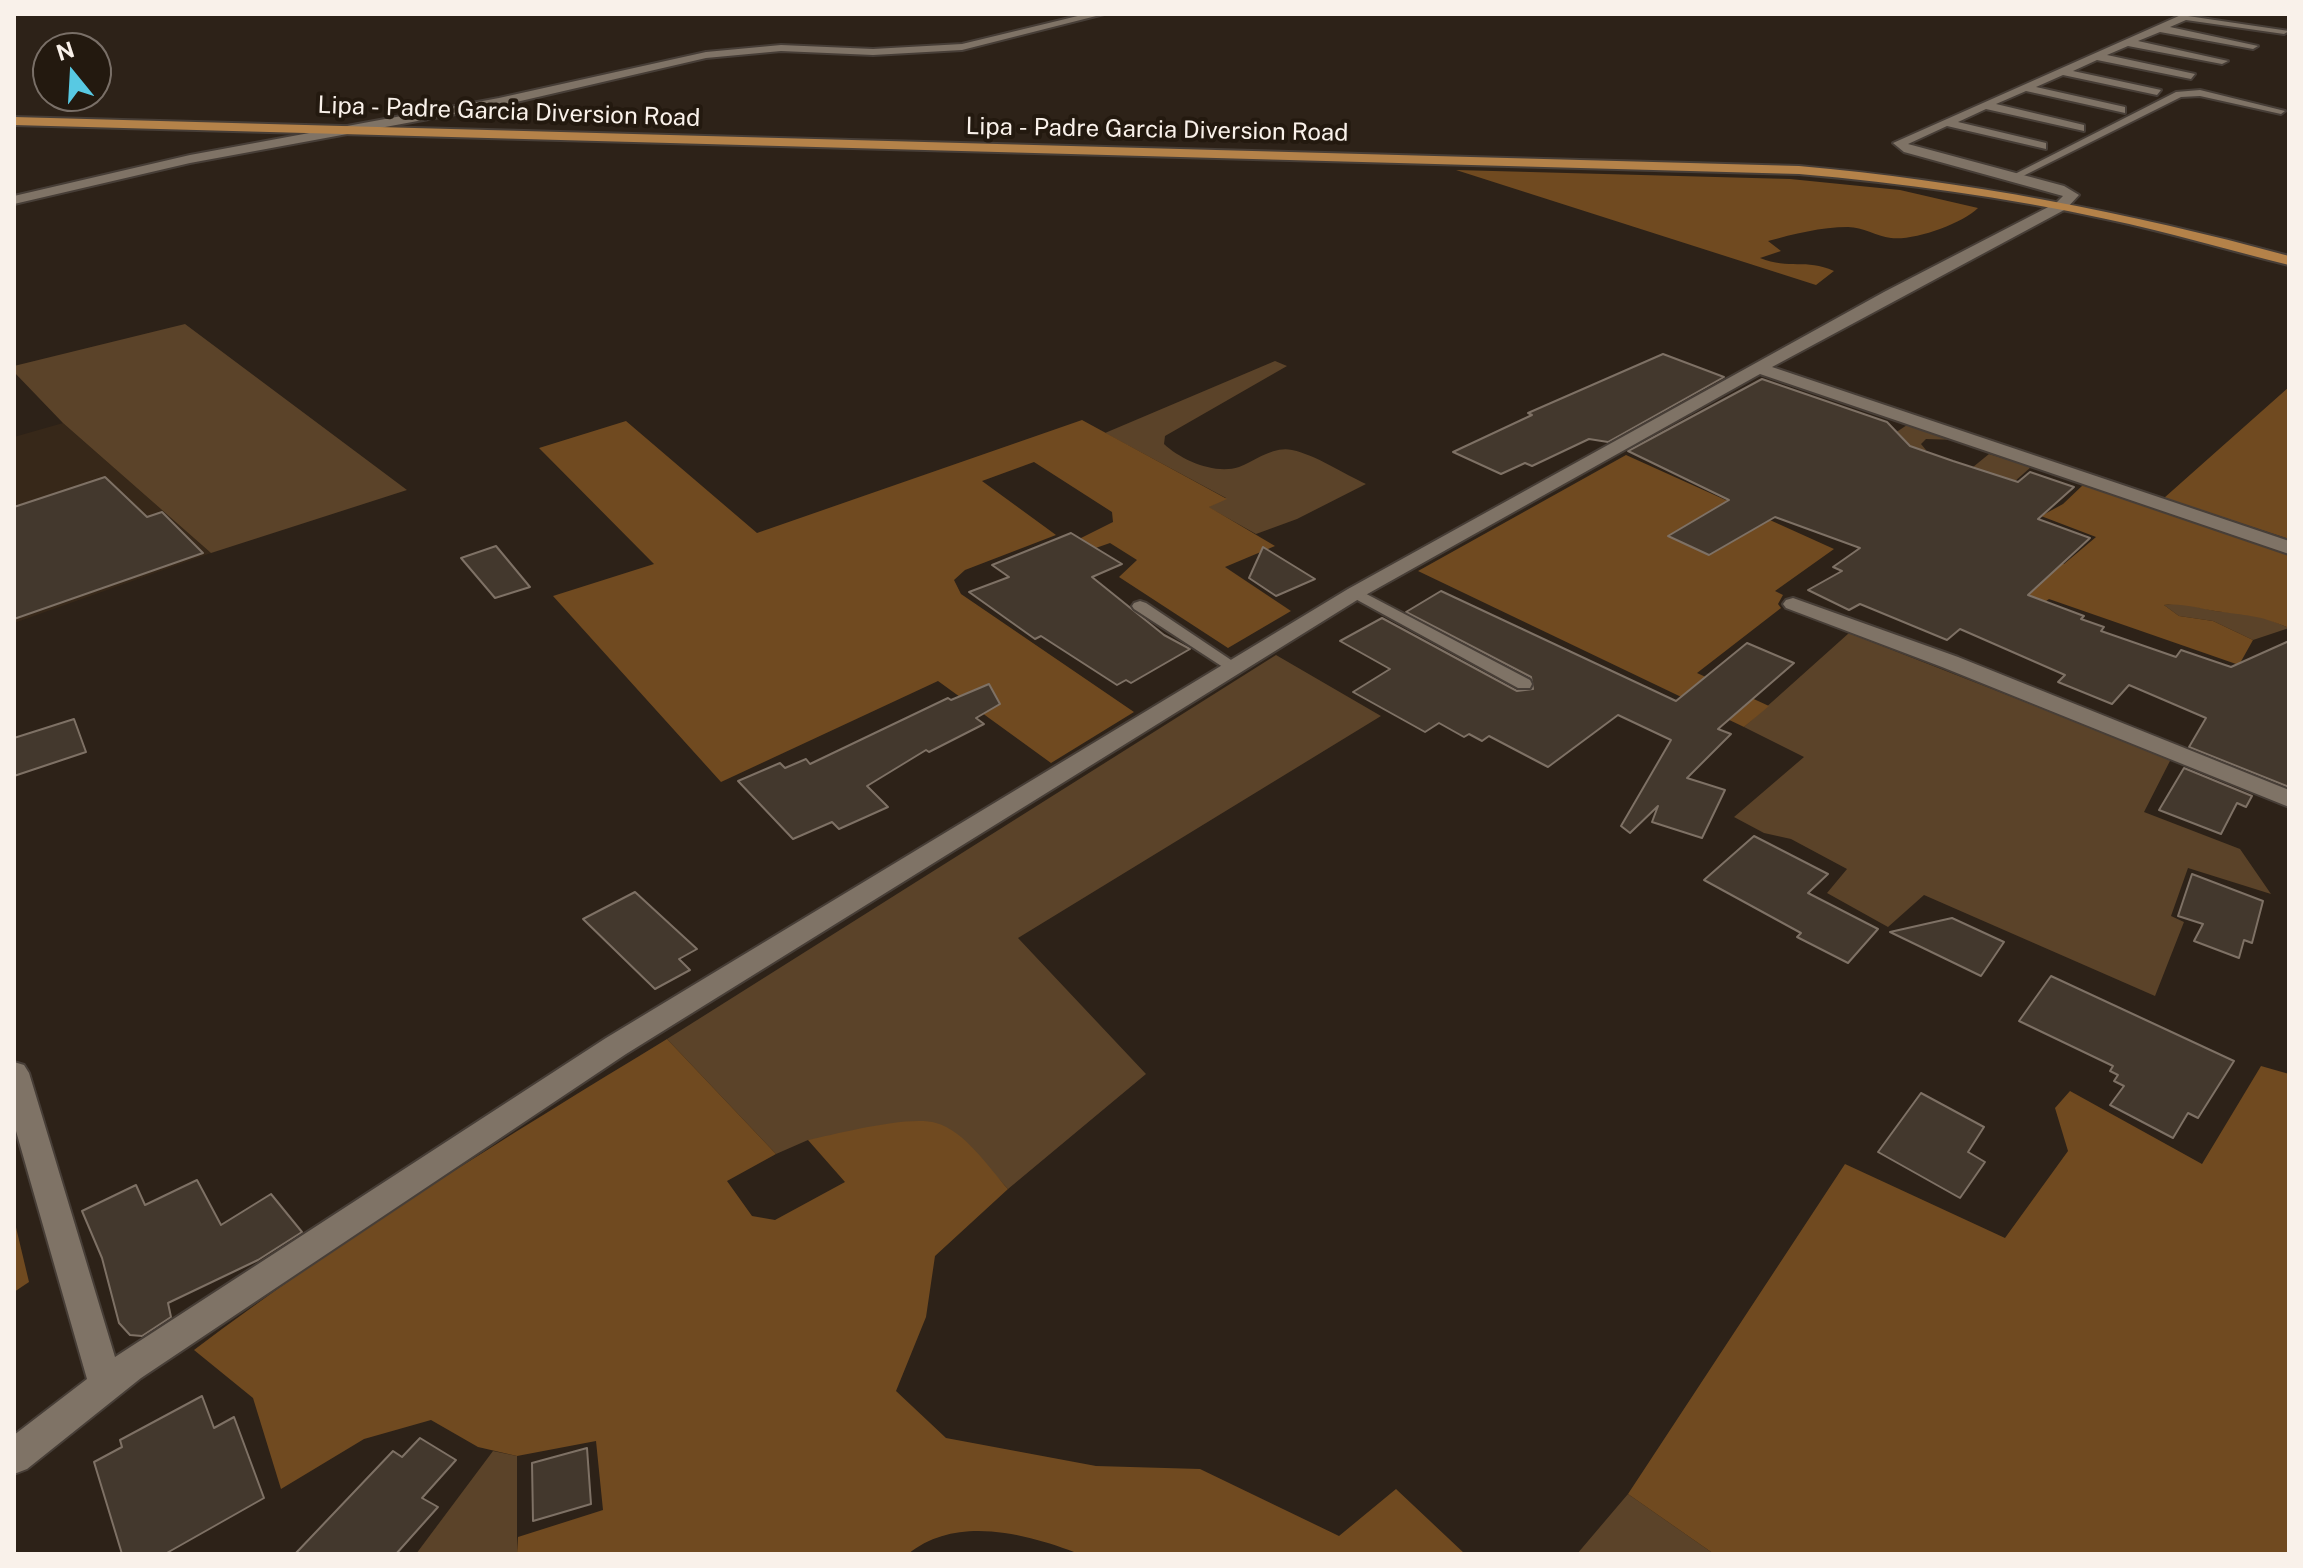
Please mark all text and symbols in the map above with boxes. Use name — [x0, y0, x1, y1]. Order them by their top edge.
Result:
north arrow — [32, 32, 112, 112]
text: N — [53, 36, 77, 66]
street label: Lipa - Padre Garcia Diversion Road — [317, 91, 701, 133]
street label: Lipa - Padre Garcia Diversion Road — [965, 112, 1349, 148]

